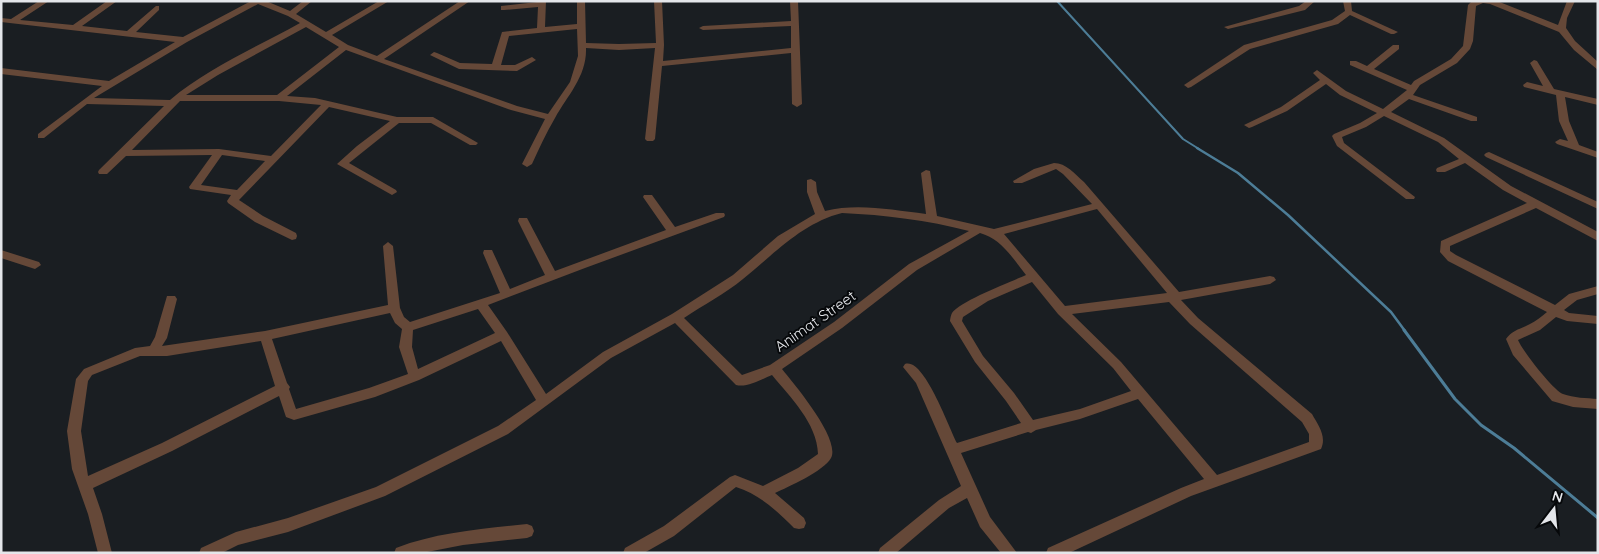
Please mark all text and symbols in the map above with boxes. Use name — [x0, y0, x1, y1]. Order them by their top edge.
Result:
street label: Animat Street — [771, 286, 859, 356]
north arrow — [1529, 484, 1579, 534]
text: N — [1550, 486, 1565, 507]

